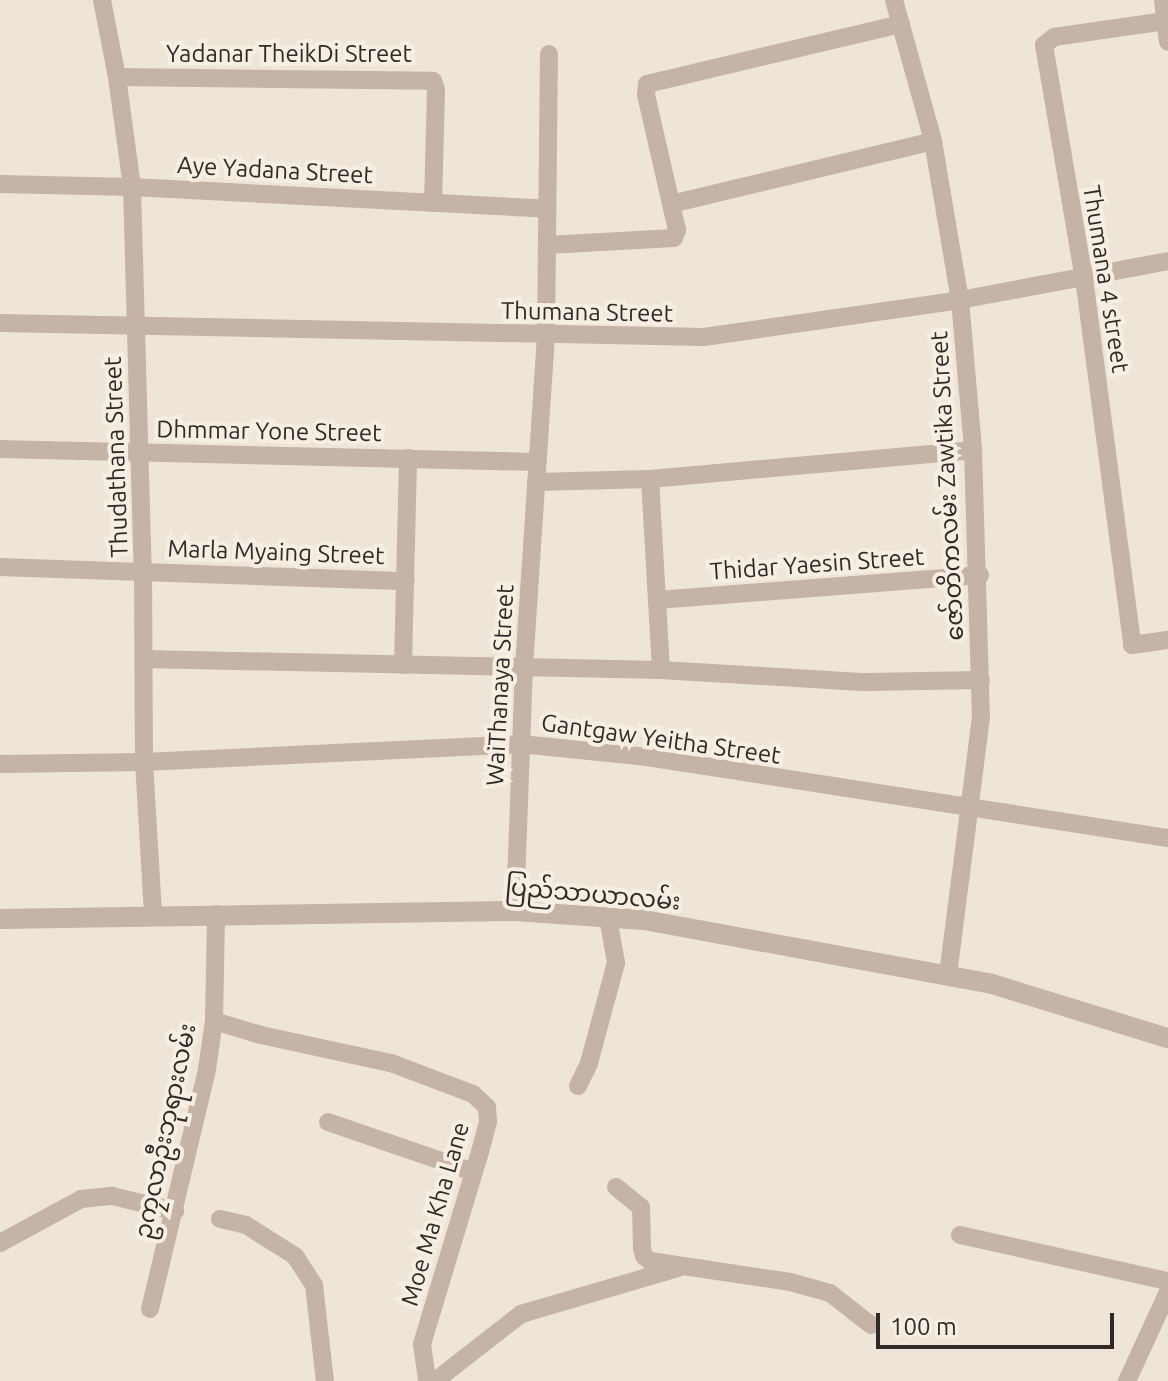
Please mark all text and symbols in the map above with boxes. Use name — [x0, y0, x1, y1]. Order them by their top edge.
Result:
street label: Yadanar TheikDi Street — [166, 40, 412, 68]
street label: Aye Yadana Street — [176, 150, 374, 190]
street label: Thumana 4 street — [1077, 183, 1135, 375]
street label: Thumana Street — [501, 296, 673, 328]
street label: ဇော်တိကလမ်း Zawtika Street — [925, 331, 969, 641]
street label: Thudathana Street — [98, 356, 134, 558]
street label: Dhmmar Yone Street — [156, 415, 382, 447]
street label: Marla Myaing Street — [167, 534, 385, 570]
street label: Thidar Yaesin Street — [709, 542, 925, 586]
street label: WaiThanaya Street — [480, 584, 520, 786]
street label: Gantgaw Yeitha Street — [539, 708, 783, 770]
street label: ပြည်သာယာလမ်း — [504, 872, 682, 916]
street label: ဥကၠလာဦးဘုရားလမ်း — [128, 1021, 202, 1241]
street label: Moe Ma Kha Lane — [395, 1119, 475, 1309]
scale bar — [880, 1297, 1118, 1347]
text: 100 m — [890, 1313, 957, 1340]

